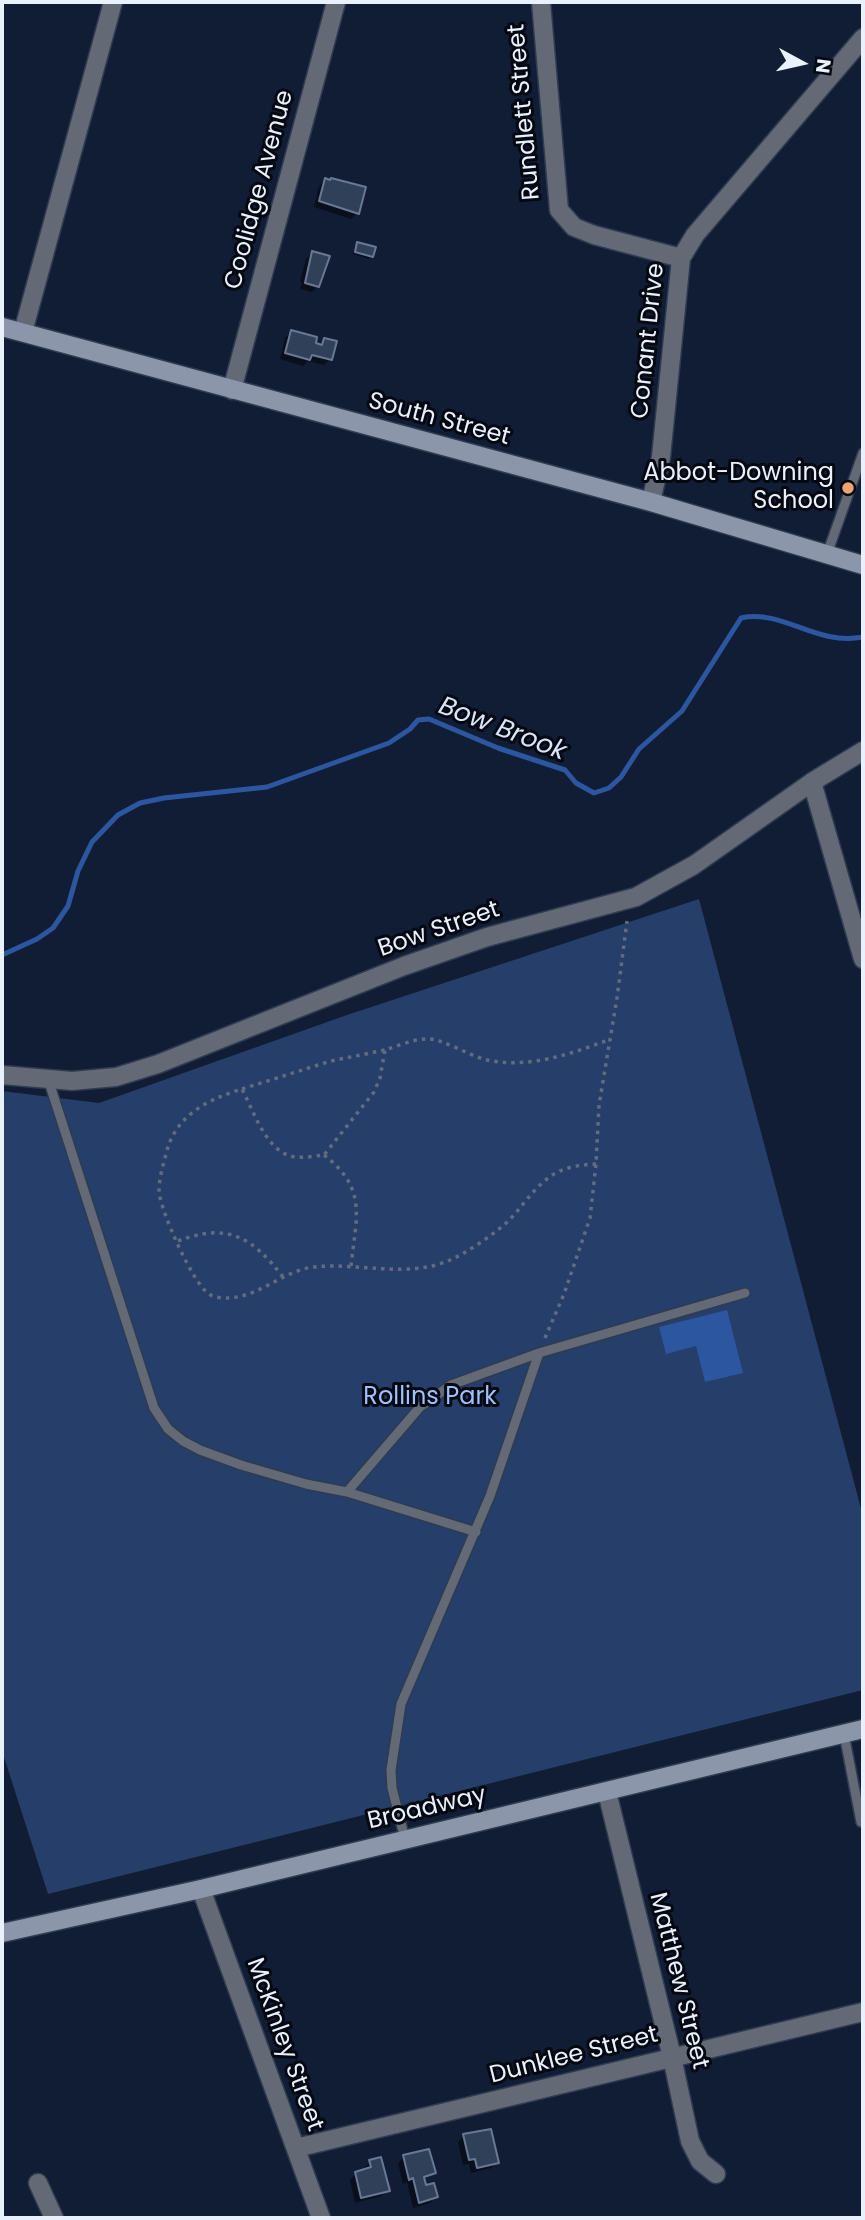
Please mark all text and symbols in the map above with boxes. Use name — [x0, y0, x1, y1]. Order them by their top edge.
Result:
street label: Rundlett Street — [503, 23, 547, 201]
north arrow — [767, 28, 837, 98]
text: N — [809, 57, 838, 75]
street label: Coolidge Avenue — [220, 87, 300, 293]
street label: Conant Drive — [627, 262, 671, 420]
street label: South Street — [365, 387, 513, 453]
place label: Abbot-Downing School — [643, 460, 834, 516]
marker: Abbot-Downing School — [840, 480, 856, 496]
water label: Bow Brook — [434, 691, 570, 769]
street label: Bow Street — [375, 896, 503, 964]
park label: Rollins Park — [363, 1384, 497, 1412]
street label: Broadway — [365, 1781, 489, 1837]
street label: Matthew Street — [642, 1890, 714, 2072]
street label: McKinley Street — [239, 1955, 329, 2135]
street label: Dunklee Street — [487, 2021, 661, 2091]

